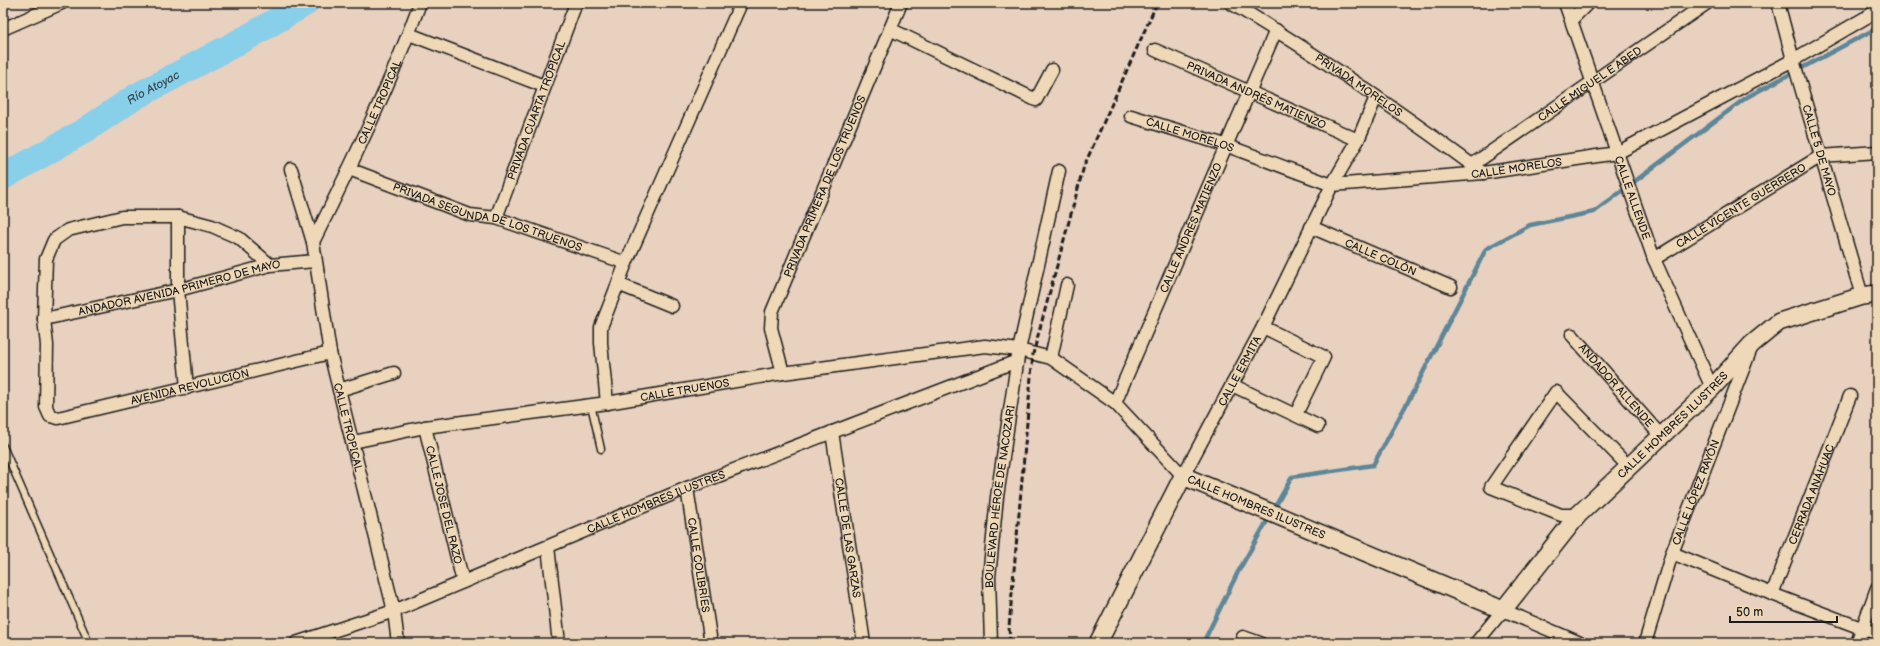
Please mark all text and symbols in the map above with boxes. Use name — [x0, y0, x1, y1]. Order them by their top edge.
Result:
street label: PRIVADA CUARTA TROPICAL — [504, 38, 568, 182]
street label: CALLE MIGUEL E ABED — [1535, 44, 1644, 124]
street label: PRIVADA MORELOS — [1313, 51, 1405, 119]
street label: CALLE TROPICAL — [355, 57, 404, 146]
street label: PRIVADA ANDRÉS MATIENZO — [1185, 58, 1328, 132]
water label: Río Atoyac — [124, 67, 183, 108]
street label: PRIVADA PRIMERA DE LOS TRUENOS — [781, 93, 868, 279]
street label: CALLE 5 DE MAYO — [1800, 103, 1839, 197]
street label: CALLE MORELOS — [1145, 115, 1236, 154]
street label: CALLE ALLENDE — [1612, 154, 1653, 241]
street label: CALLE MORELOS — [1471, 155, 1563, 180]
street label: CALLE VICENTE GUERRERO — [1673, 160, 1808, 250]
street label: CALLE ANDRÉS MATIENZO — [1157, 161, 1224, 295]
street label: PRIVADA SEGUNDA DE LOS TRUENOS — [391, 180, 584, 254]
street label: CALLE COLÓN — [1343, 236, 1419, 278]
street label: ANDADOR AVENIDA PRIMERO DE MAYO — [77, 258, 281, 318]
street label: CALLE ERMITA — [1215, 333, 1264, 408]
street label: ANDADOR ALLENDE — [1576, 341, 1656, 430]
street label: AVENIDA REVOLUCIÓN — [129, 366, 250, 407]
street label: CALLE HOMBRES ILUSTRES — [1615, 368, 1731, 481]
street label: CALLE TRUENOS — [639, 376, 731, 404]
street label: CALLE TROPICAL — [331, 381, 366, 474]
street label: BOULEVARD HÉROE DE NACOZARI — [982, 404, 1017, 588]
street label: CALLE LÓPEZ RAYÓN — [1669, 438, 1722, 547]
street label: CERRADA ANÁHUAC — [1786, 442, 1837, 547]
street label: CALLE JOSÉ DEL RAZO — [423, 444, 465, 565]
street label: CALLE HOMBRES ILUSTRES — [585, 467, 727, 536]
street label: CALLE HOMBRES ILUSTRES — [1186, 472, 1328, 542]
street label: CALLE DE LAS GARZAS — [833, 477, 864, 599]
street label: CALLE COLIBRÍES — [685, 517, 713, 614]
scale bar — [1730, 598, 1837, 624]
text: 50 m — [1736, 605, 1763, 620]

